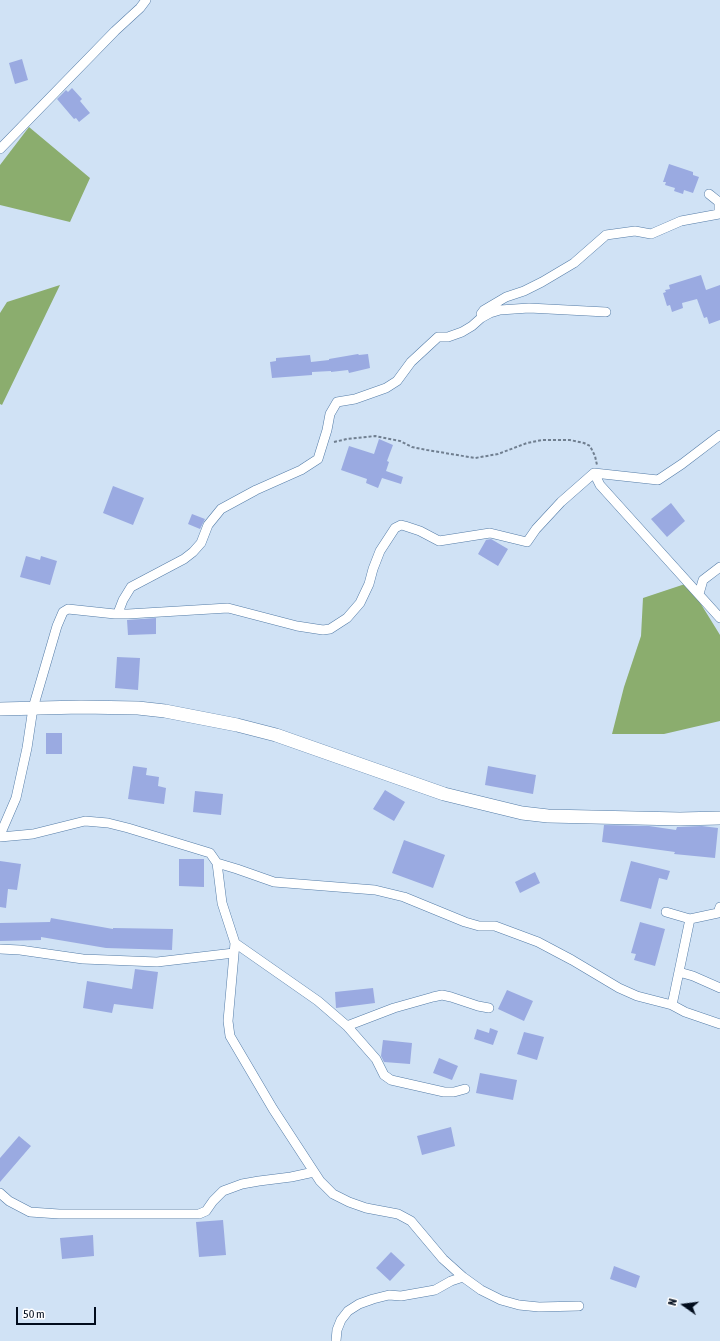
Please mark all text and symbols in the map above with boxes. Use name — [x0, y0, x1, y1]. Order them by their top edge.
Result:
north arrow — [664, 1285, 704, 1325]
text: N — [666, 1297, 679, 1307]
scale bar — [18, 1299, 98, 1325]
text: 50 m — [23, 1307, 45, 1321]

